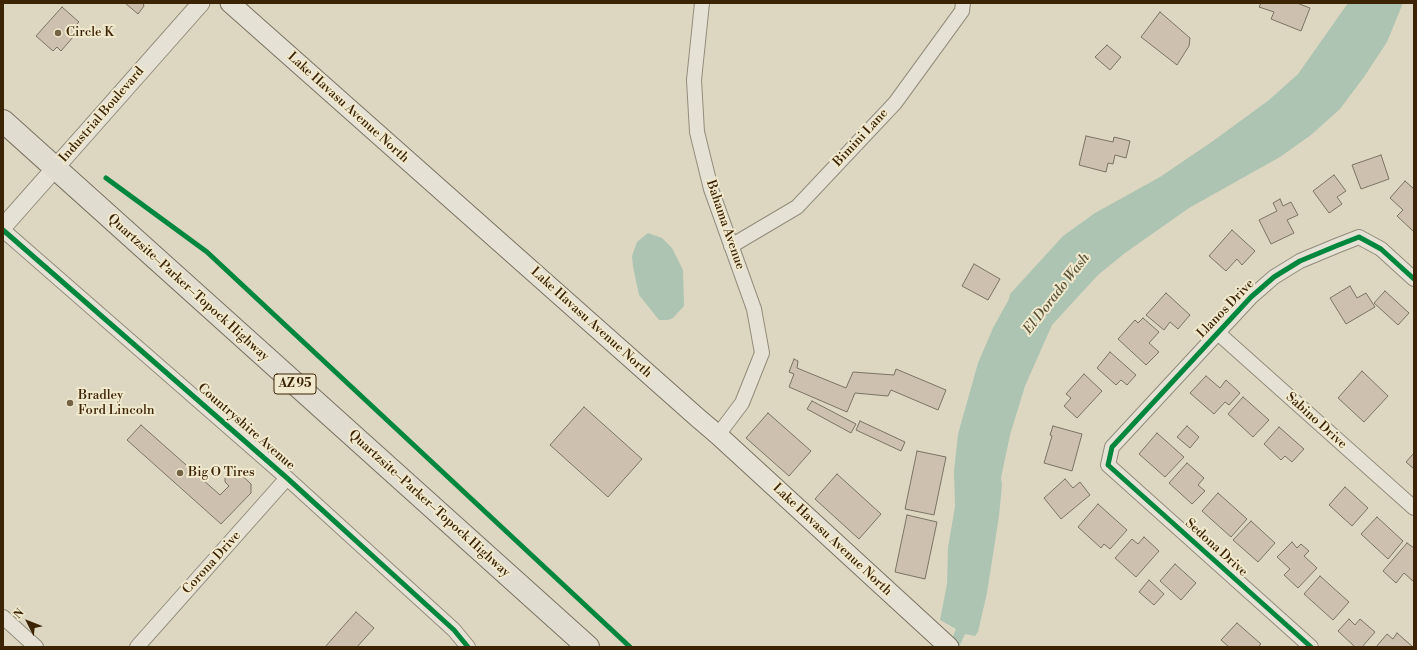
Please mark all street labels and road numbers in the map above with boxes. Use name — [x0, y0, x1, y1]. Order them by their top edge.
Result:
street label: Lake Havasu Avenue North — [284, 49, 412, 167]
street label: Industrial Boulevard — [56, 64, 148, 166]
street label: Bimini Lane — [830, 106, 892, 170]
street label: Bahama Avenue — [702, 178, 748, 272]
street label: Quartzsite–Parker–Topock Highway — [104, 211, 272, 365]
street label: Lake Havasu Avenue North — [527, 264, 655, 382]
street label: Llanos Drive — [1194, 276, 1258, 342]
road number: AZ 95 — [274, 374, 316, 394]
street label: Countryshire Avenue — [194, 381, 298, 473]
street label: Sabino Drive — [1282, 390, 1350, 452]
street label: Quartzsite–Parker–Topock Highway — [345, 427, 513, 581]
street label: Lake Havasu Avenue North — [769, 481, 895, 599]
street label: Sedona Drive — [1181, 516, 1251, 580]
street label: Corona Drive — [180, 528, 244, 598]

